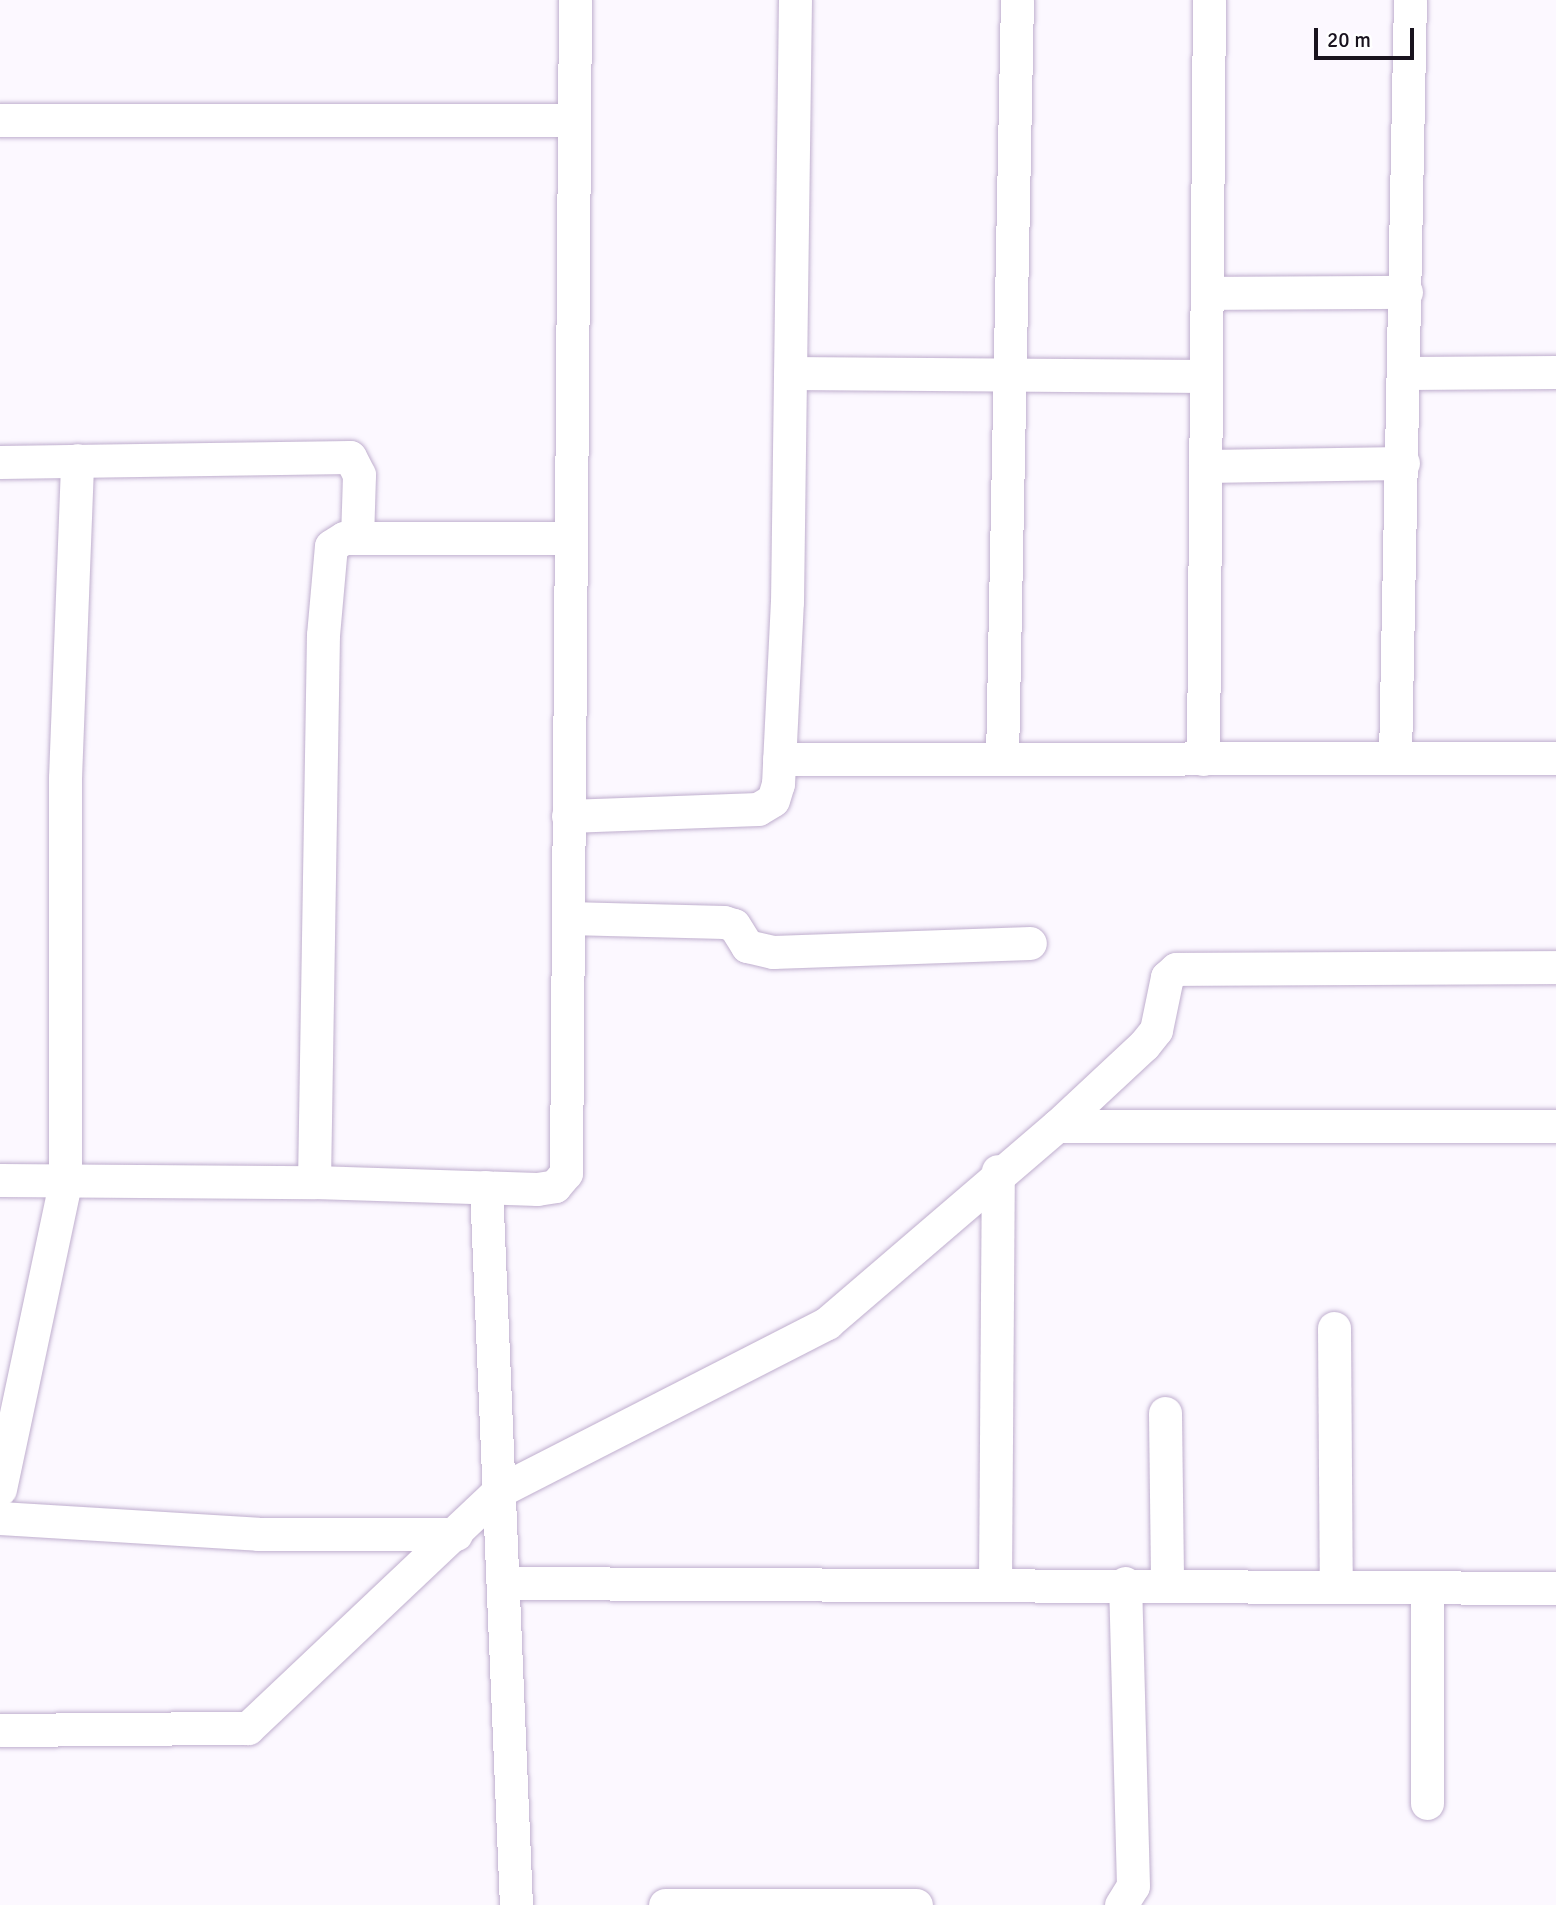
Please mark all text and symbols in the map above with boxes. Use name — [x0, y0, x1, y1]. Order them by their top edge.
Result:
scale bar — [1318, 14, 1418, 58]
text: 20 m — [1327, 27, 1371, 53]

